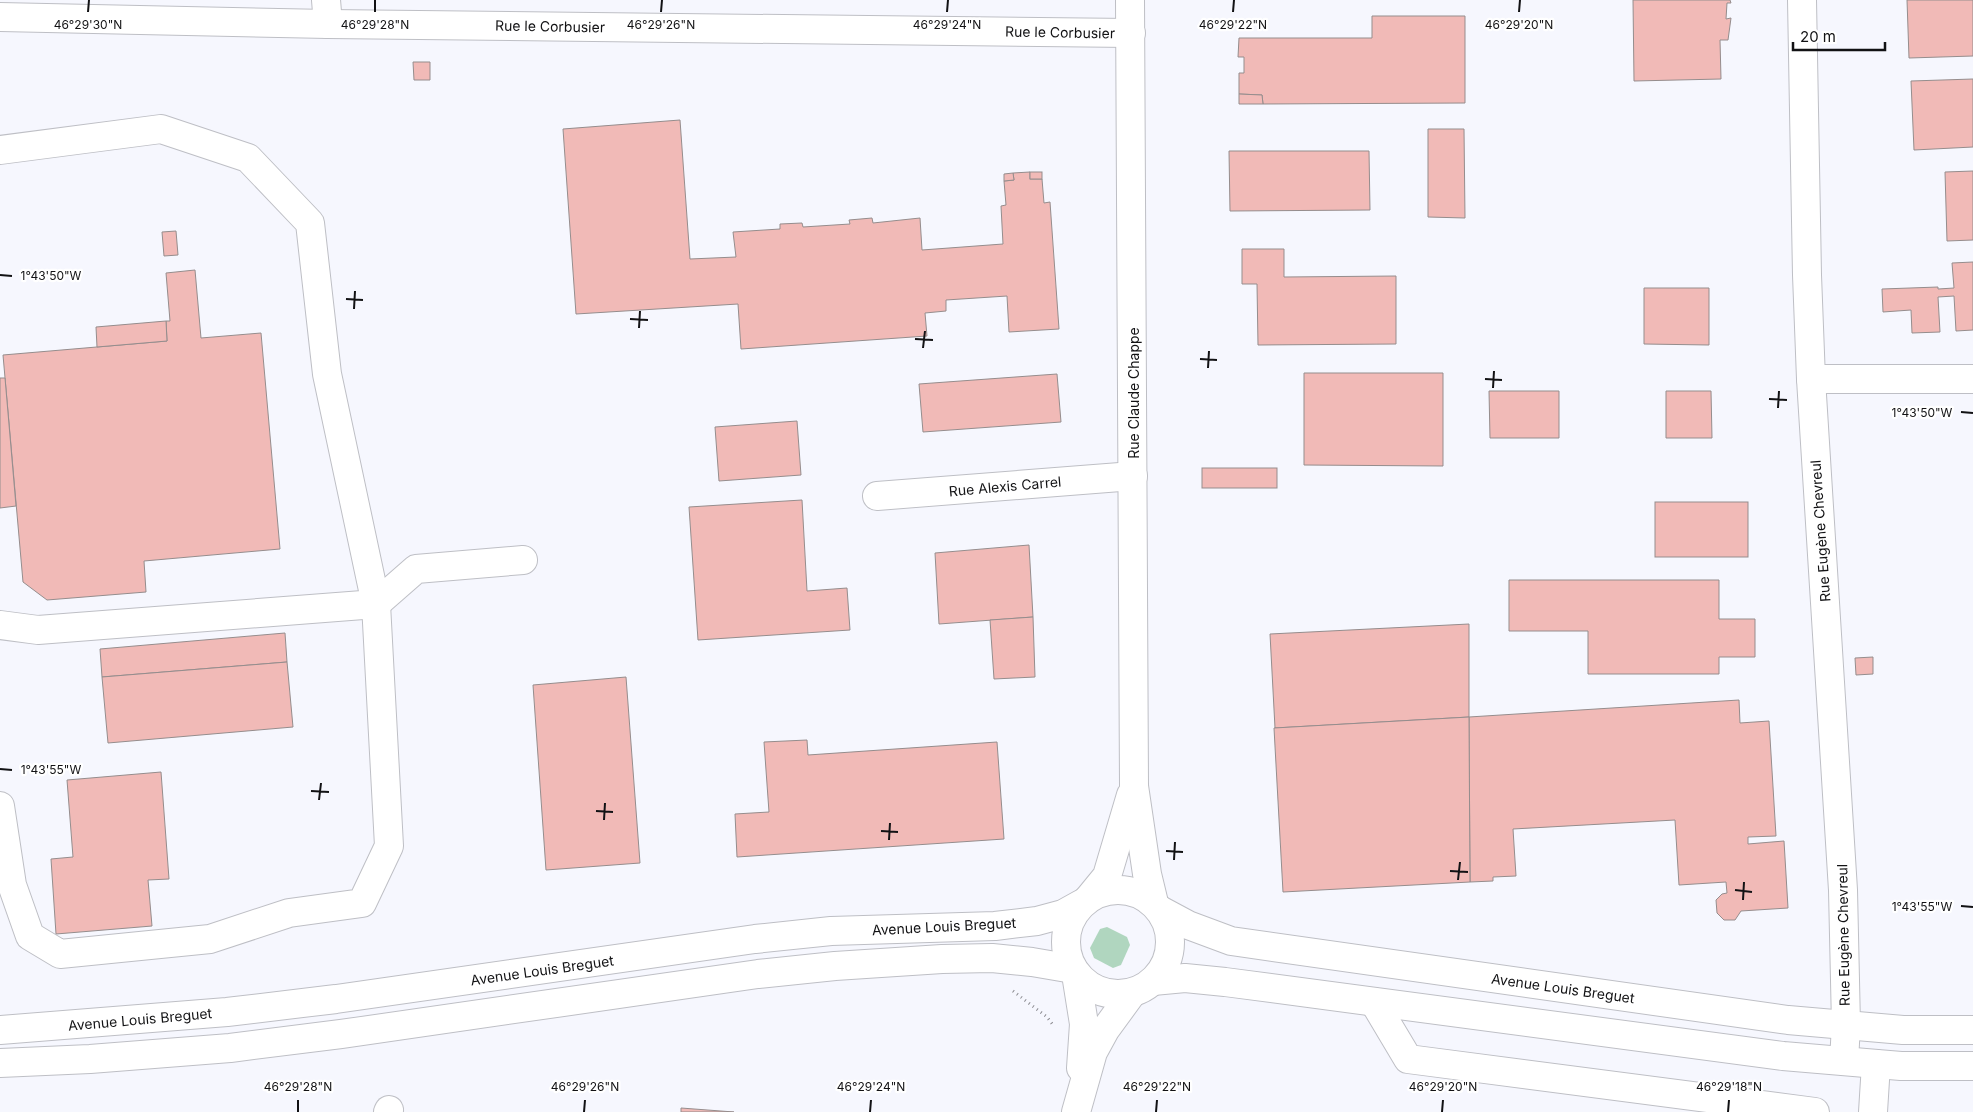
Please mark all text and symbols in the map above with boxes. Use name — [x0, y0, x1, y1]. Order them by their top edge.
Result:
text: 46°29'30"N — [54, 17, 122, 32]
text: 46°29'28"N — [341, 17, 409, 32]
street label: Rue le Corbusier — [495, 17, 605, 35]
text: 46°29'26"N — [627, 17, 695, 32]
text: 46°29'24"N — [913, 17, 981, 32]
text: 46°29'22"N — [1199, 17, 1267, 32]
text: 46°29'20"N — [1485, 17, 1553, 32]
scale bar — [1793, 20, 1886, 52]
street label: Rue le Corbusier — [1005, 23, 1115, 41]
text: 20 m — [1800, 27, 1836, 46]
text: 1°43'50"W — [21, 268, 82, 283]
street label: Rue Claude Chappe — [1125, 327, 1142, 459]
text: 1°43'50"W — [1892, 405, 1953, 420]
street label: Rue Eugène Chevreul — [1807, 459, 1833, 603]
street label: Rue Alexis Carrel — [948, 473, 1062, 499]
text: 1°43'55"W — [21, 762, 81, 777]
street label: Rue Eugène Chevreul — [1833, 864, 1853, 1006]
text: 1°43'55"W — [1892, 899, 1952, 914]
street label: Avenue Louis Breguet — [871, 914, 1017, 938]
street label: Avenue Louis Breguet — [469, 951, 615, 988]
street label: Avenue Louis Breguet — [1490, 970, 1636, 1007]
street label: Avenue Louis Breguet — [67, 1004, 213, 1034]
text: 46°29'28"N — [264, 1079, 332, 1094]
text: 46°29'26"N — [551, 1079, 619, 1094]
text: 46°29'24"N — [837, 1079, 905, 1094]
text: 46°29'22"N — [1123, 1079, 1191, 1094]
text: 46°29'20"N — [1409, 1079, 1477, 1094]
text: 46°29'18"N — [1696, 1079, 1762, 1094]

